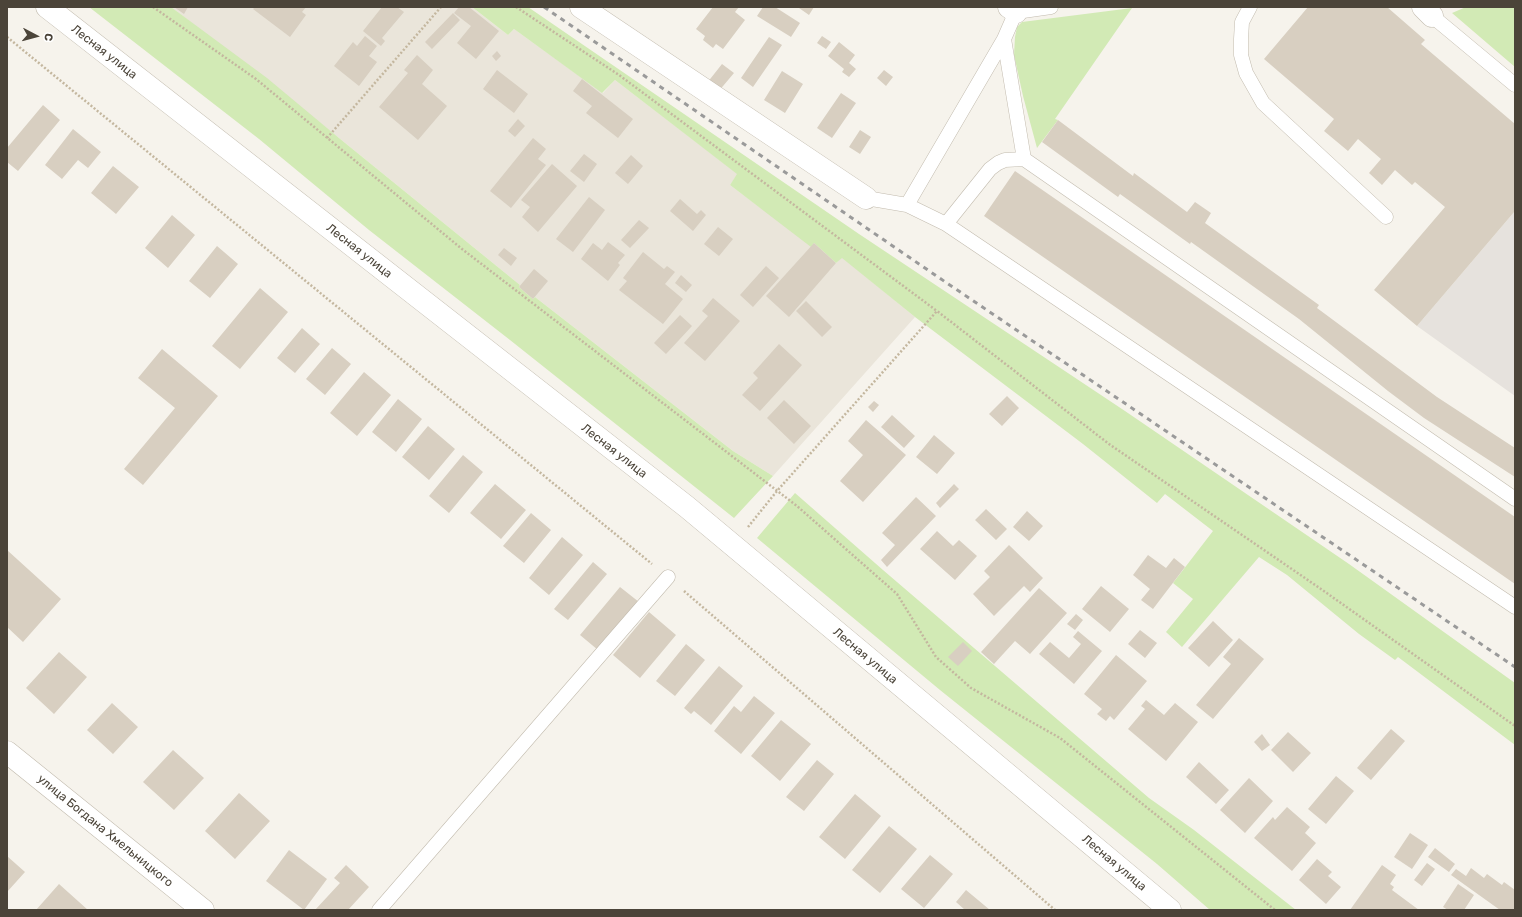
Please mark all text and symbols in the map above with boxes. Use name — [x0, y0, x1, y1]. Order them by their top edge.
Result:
north arrow — [16, 16, 56, 56]
street label: Лесная улица — [68, 22, 140, 82]
text: С — [42, 33, 55, 42]
street label: Лесная улица — [323, 221, 395, 281]
street label: Лесная улица — [578, 421, 650, 481]
street label: Лесная улица — [830, 625, 900, 687]
street label: улица Богдана Хмельницкого — [34, 772, 176, 890]
street label: Лесная улица — [1079, 832, 1149, 894]

